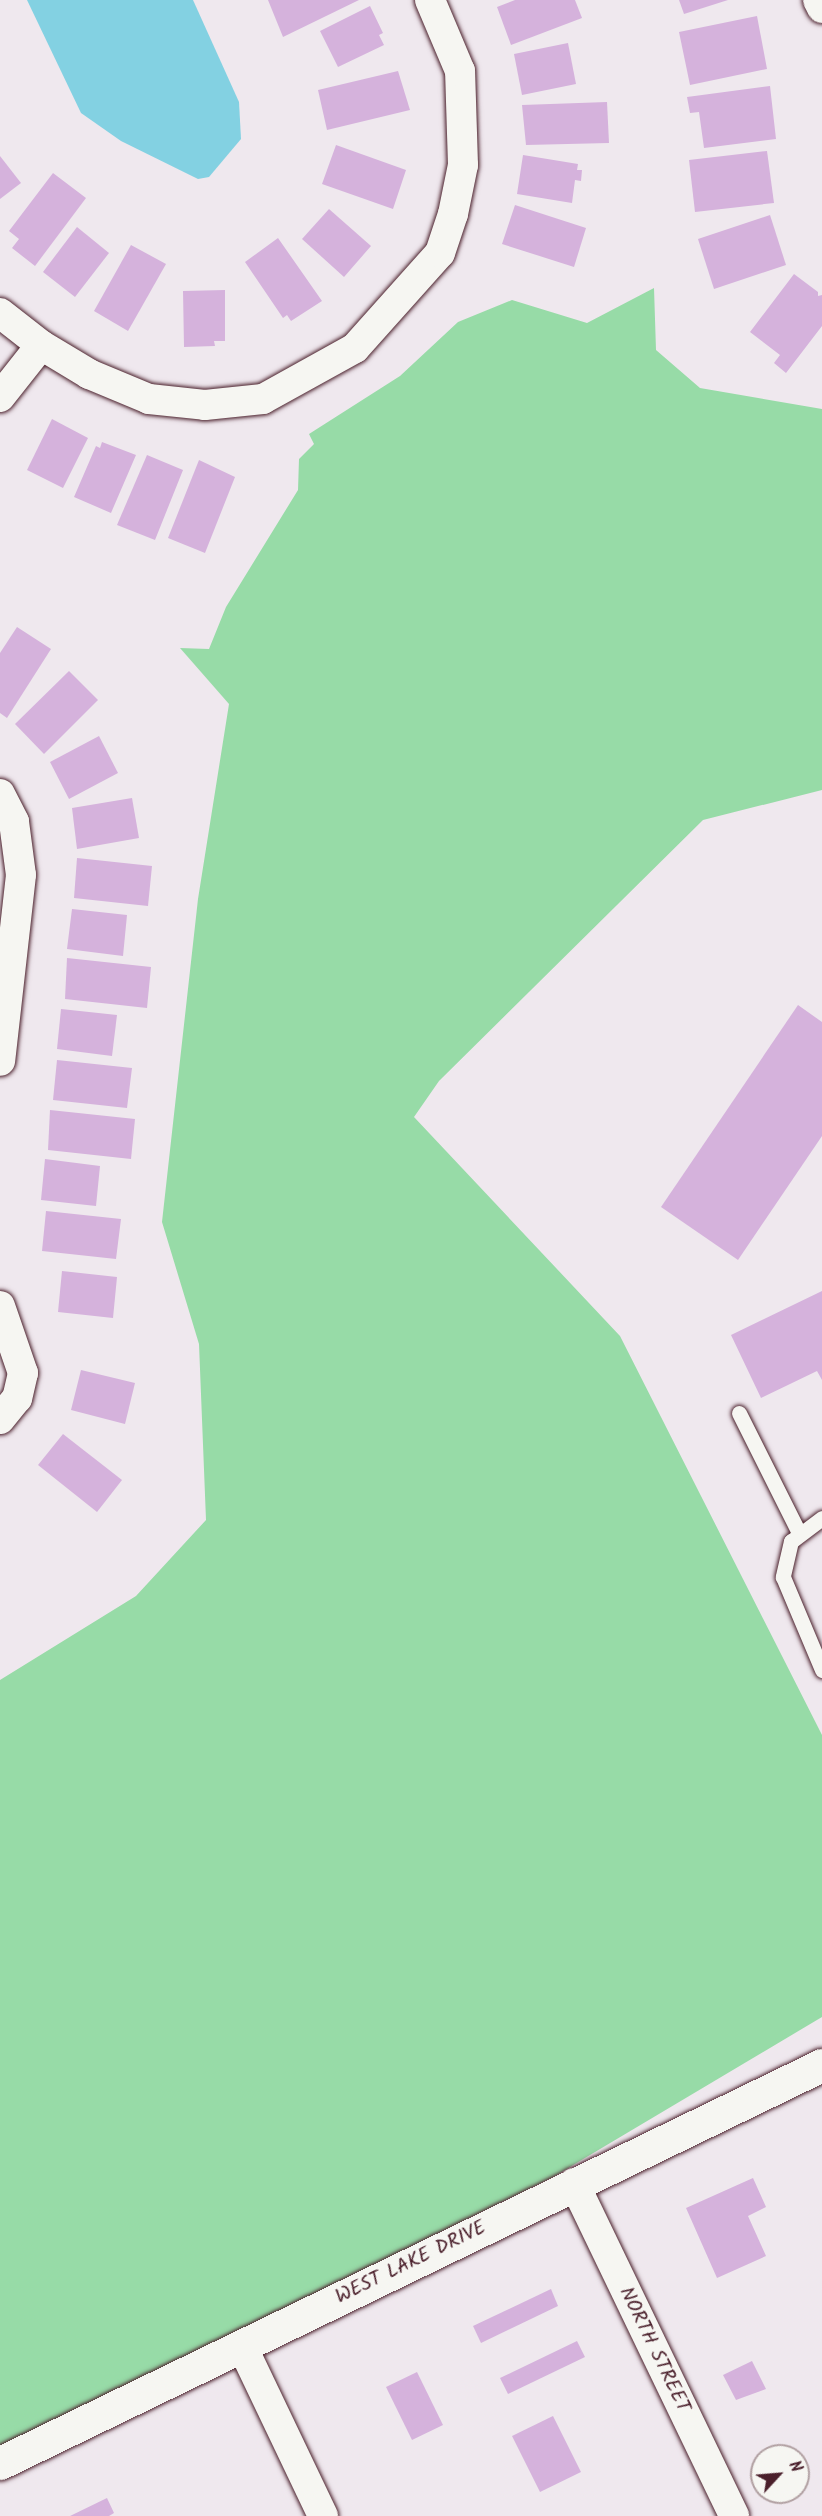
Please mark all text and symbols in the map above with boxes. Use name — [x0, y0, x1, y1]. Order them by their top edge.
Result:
street label: WEST LAKE DRIVE — [332, 2216, 490, 2310]
street label: NORTH STREET — [613, 2283, 695, 2417]
north arrow — [750, 2444, 810, 2504]
text: N — [781, 2457, 808, 2477]

